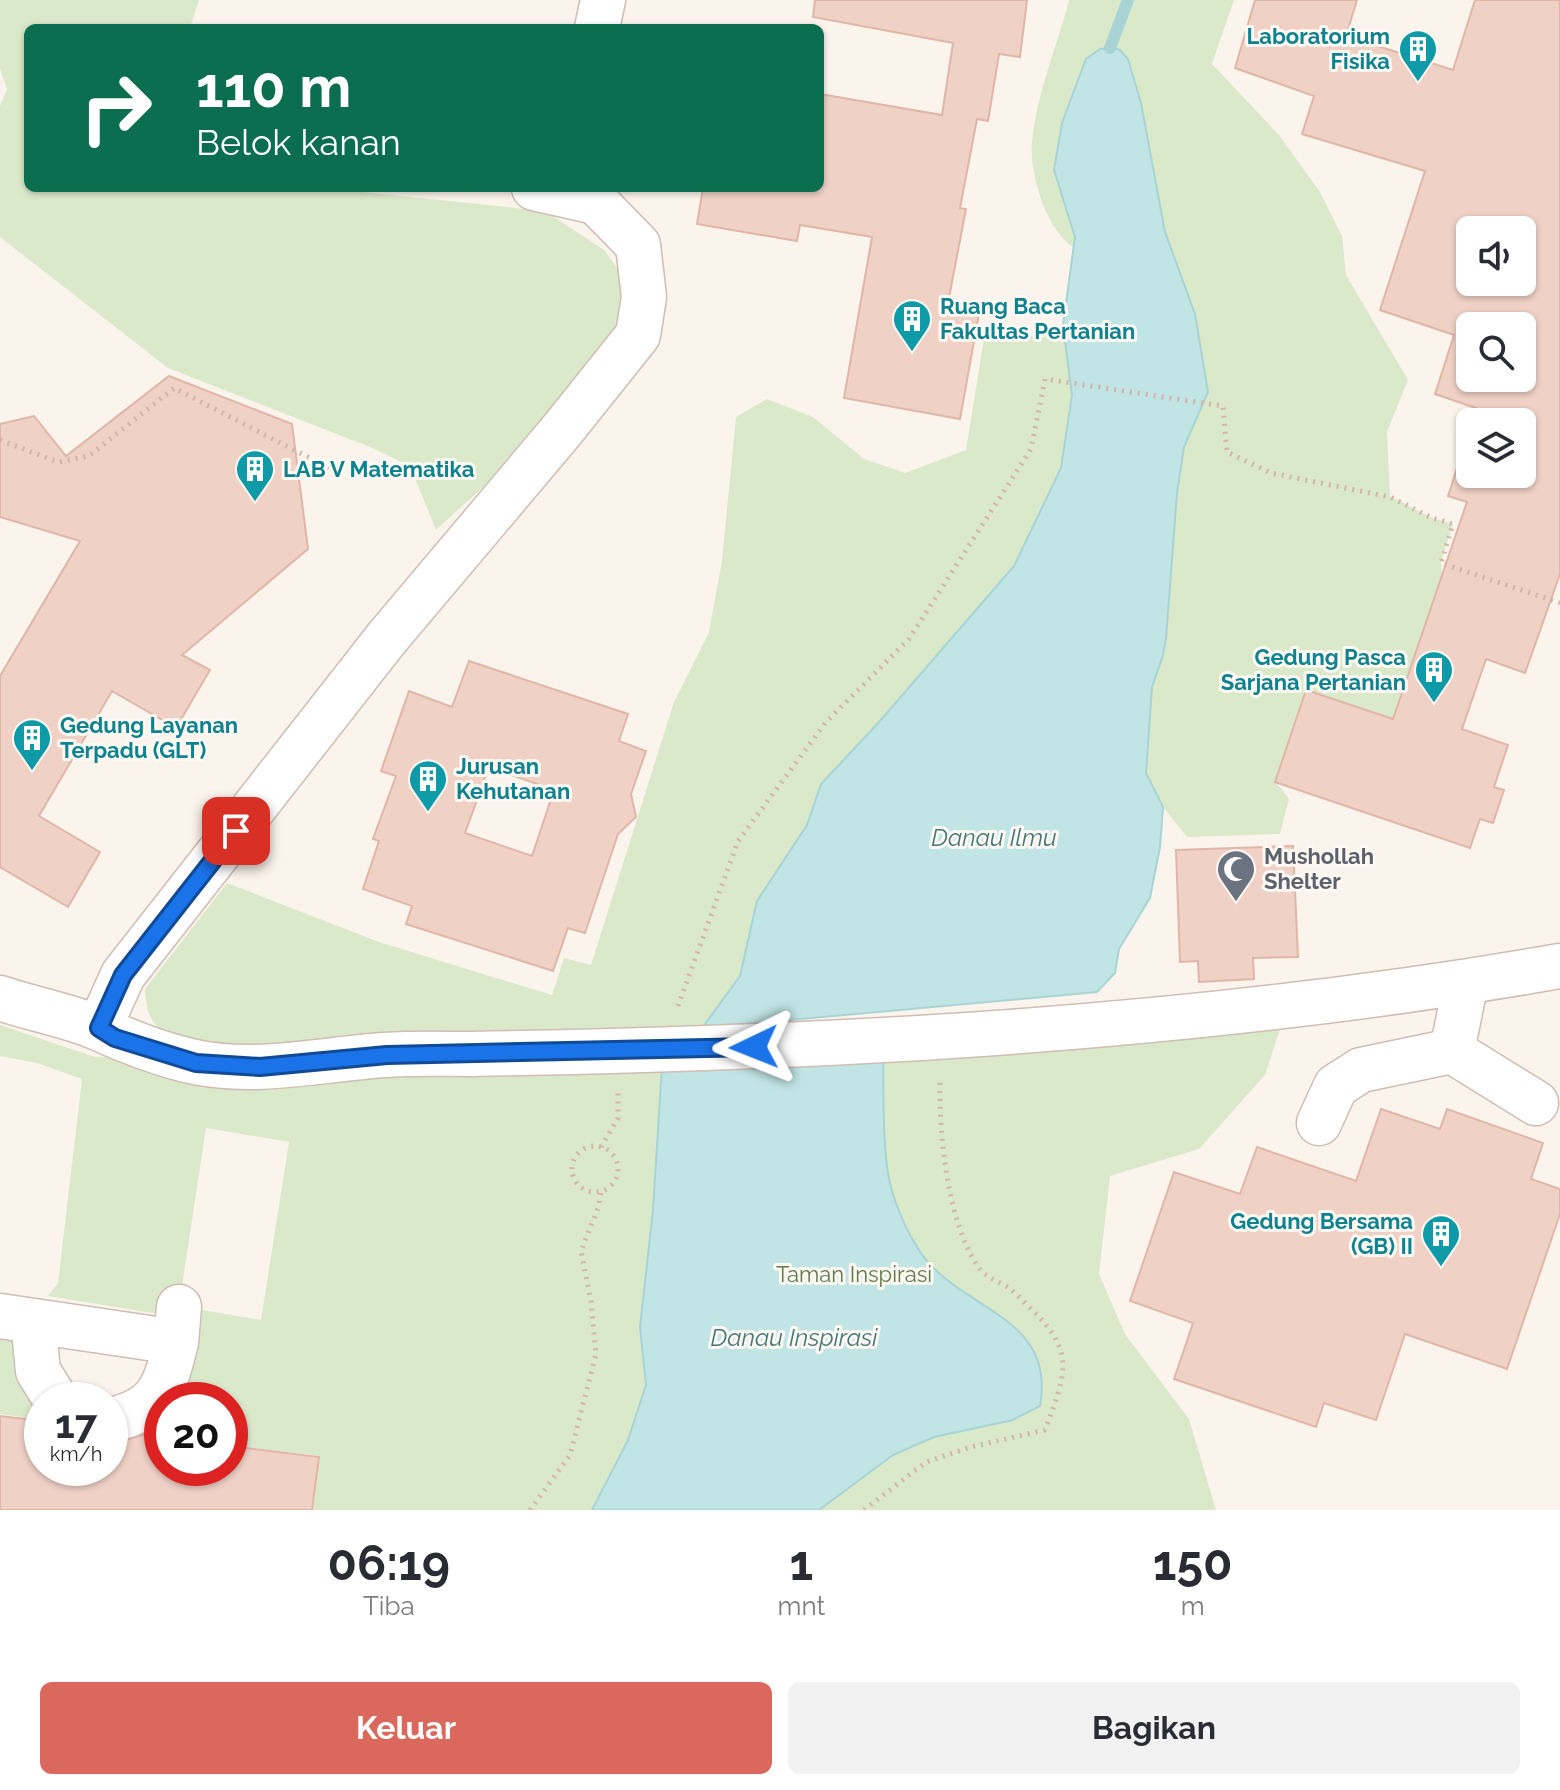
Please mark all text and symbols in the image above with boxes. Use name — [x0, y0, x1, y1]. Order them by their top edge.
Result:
place label: Laboratorium Fisika — [1246, 23, 1390, 74]
building icon: Laboratorium Fisika — [1397, 28, 1439, 83]
text: 110 m — [196, 54, 351, 120]
icon: right — [64, 56, 168, 160]
text: Belok kanan — [196, 121, 401, 163]
map controls — [1456, 216, 1536, 488]
button: sound — [1456, 216, 1536, 296]
place label: Ruang Baca Fakultas Pertanian — [940, 293, 1135, 344]
building icon: Ruang Baca Fakultas Pertanian — [891, 298, 933, 353]
button: search — [1456, 312, 1536, 392]
button: layers — [1456, 408, 1536, 488]
building icon: LAB V Matematika — [234, 448, 276, 503]
place label: LAB V Matematika — [283, 456, 474, 482]
place label: Gedung Pasca Sarjana Pertanian — [1221, 644, 1406, 695]
building icon: Gedung Pasca Sarjana Pertanian — [1413, 649, 1455, 704]
place label: Gedung Layanan Terpadu (GLT) — [60, 712, 238, 763]
building icon: Gedung Layanan Terpadu (GLT) — [11, 717, 53, 772]
place label: Jurusan Kehutanan — [456, 753, 570, 804]
building icon: Jurusan Kehutanan — [407, 758, 449, 813]
pin — [202, 797, 270, 865]
icon: arrive — [214, 809, 258, 853]
water label: Danau Ilmu — [931, 823, 1057, 852]
place label: Mushollah Shelter — [1264, 843, 1374, 894]
mosque icon: Mushollah Shelter — [1215, 848, 1257, 903]
position arrow — [712, 1005, 796, 1089]
place label: Gedung Bersama (GB) II — [1230, 1208, 1413, 1259]
building icon: Gedung Bersama (GB) II — [1420, 1213, 1462, 1268]
park label: Taman Inspirasi — [776, 1261, 932, 1287]
water label: Danau Inspirasi — [711, 1323, 878, 1352]
speed limit sign: 20 — [144, 1382, 248, 1486]
text: 17 — [55, 1400, 97, 1447]
text: km/h — [50, 1442, 102, 1466]
text: 06:19 — [328, 1535, 450, 1591]
text: 1 — [789, 1535, 813, 1591]
text: 150 — [1153, 1535, 1232, 1591]
text: Tiba — [363, 1591, 415, 1621]
text: mnt — [778, 1591, 825, 1621]
text: m — [1181, 1591, 1205, 1621]
button: Keluar — [40, 1682, 772, 1774]
button: Bagikan — [788, 1682, 1520, 1774]

